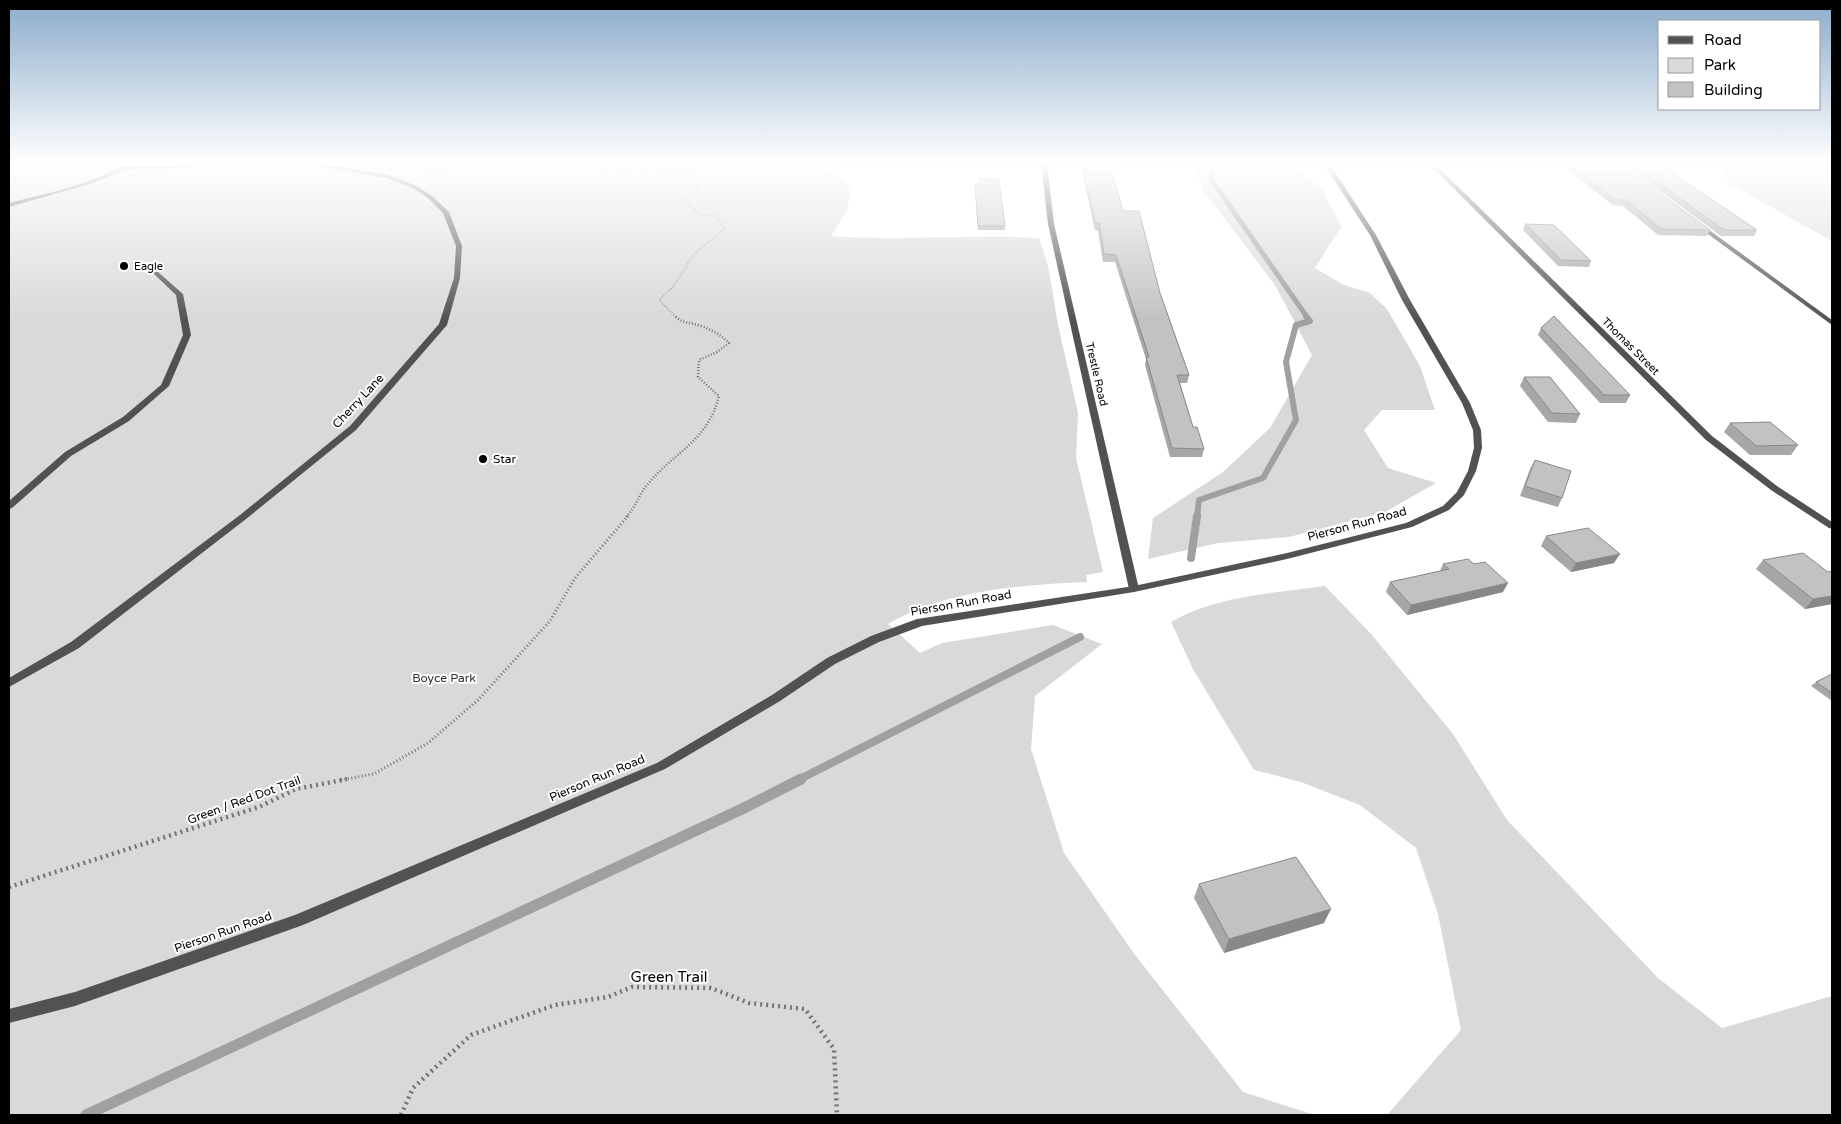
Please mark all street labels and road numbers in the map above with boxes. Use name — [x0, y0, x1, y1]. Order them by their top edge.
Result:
street label: Thomas Street — [1599, 315, 1662, 378]
street label: Trestle Road — [1083, 341, 1110, 407]
street label: Cherry Lane — [329, 371, 387, 431]
street label: Pierson Run Road — [1306, 504, 1408, 544]
street label: Pierson Run Road — [909, 587, 1013, 619]
street label: Pierson Run Road — [547, 752, 647, 804]
street label: Green / Red Dot Trail — [185, 773, 303, 827]
street label: Pierson Run Road — [172, 909, 274, 955]
street label: Green Trail — [631, 968, 707, 986]

